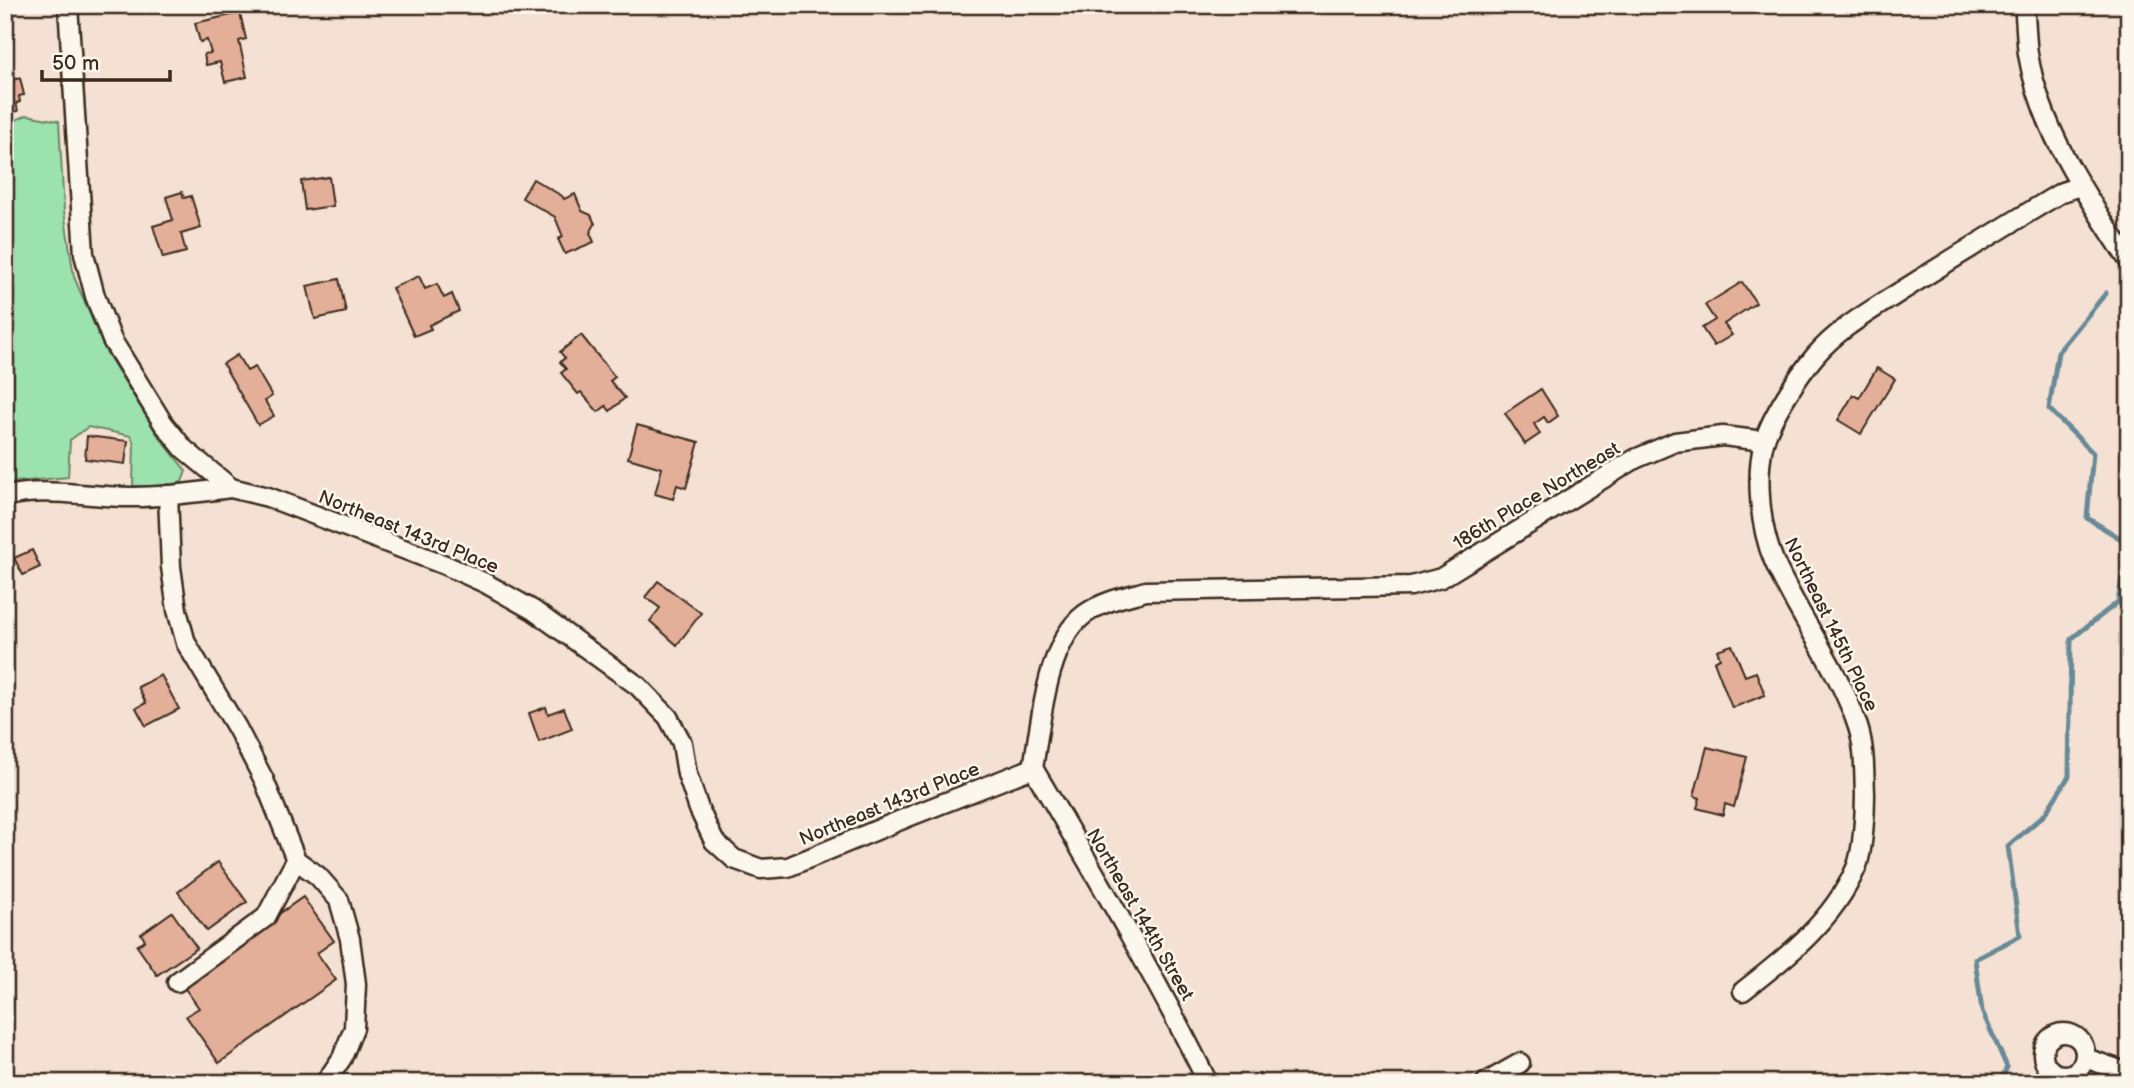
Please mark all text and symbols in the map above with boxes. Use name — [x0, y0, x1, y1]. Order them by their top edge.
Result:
scale bar — [42, 38, 170, 82]
text: 50 m — [52, 51, 99, 76]
street label: 186th Place Northeast — [1449, 437, 1625, 555]
street label: Northeast 143rd Place — [315, 486, 502, 579]
street label: Northeast 145th Place — [1779, 534, 1883, 715]
street label: Northeast 143rd Place — [796, 758, 983, 851]
street label: Northeast 144th Street — [1081, 825, 1198, 1005]

